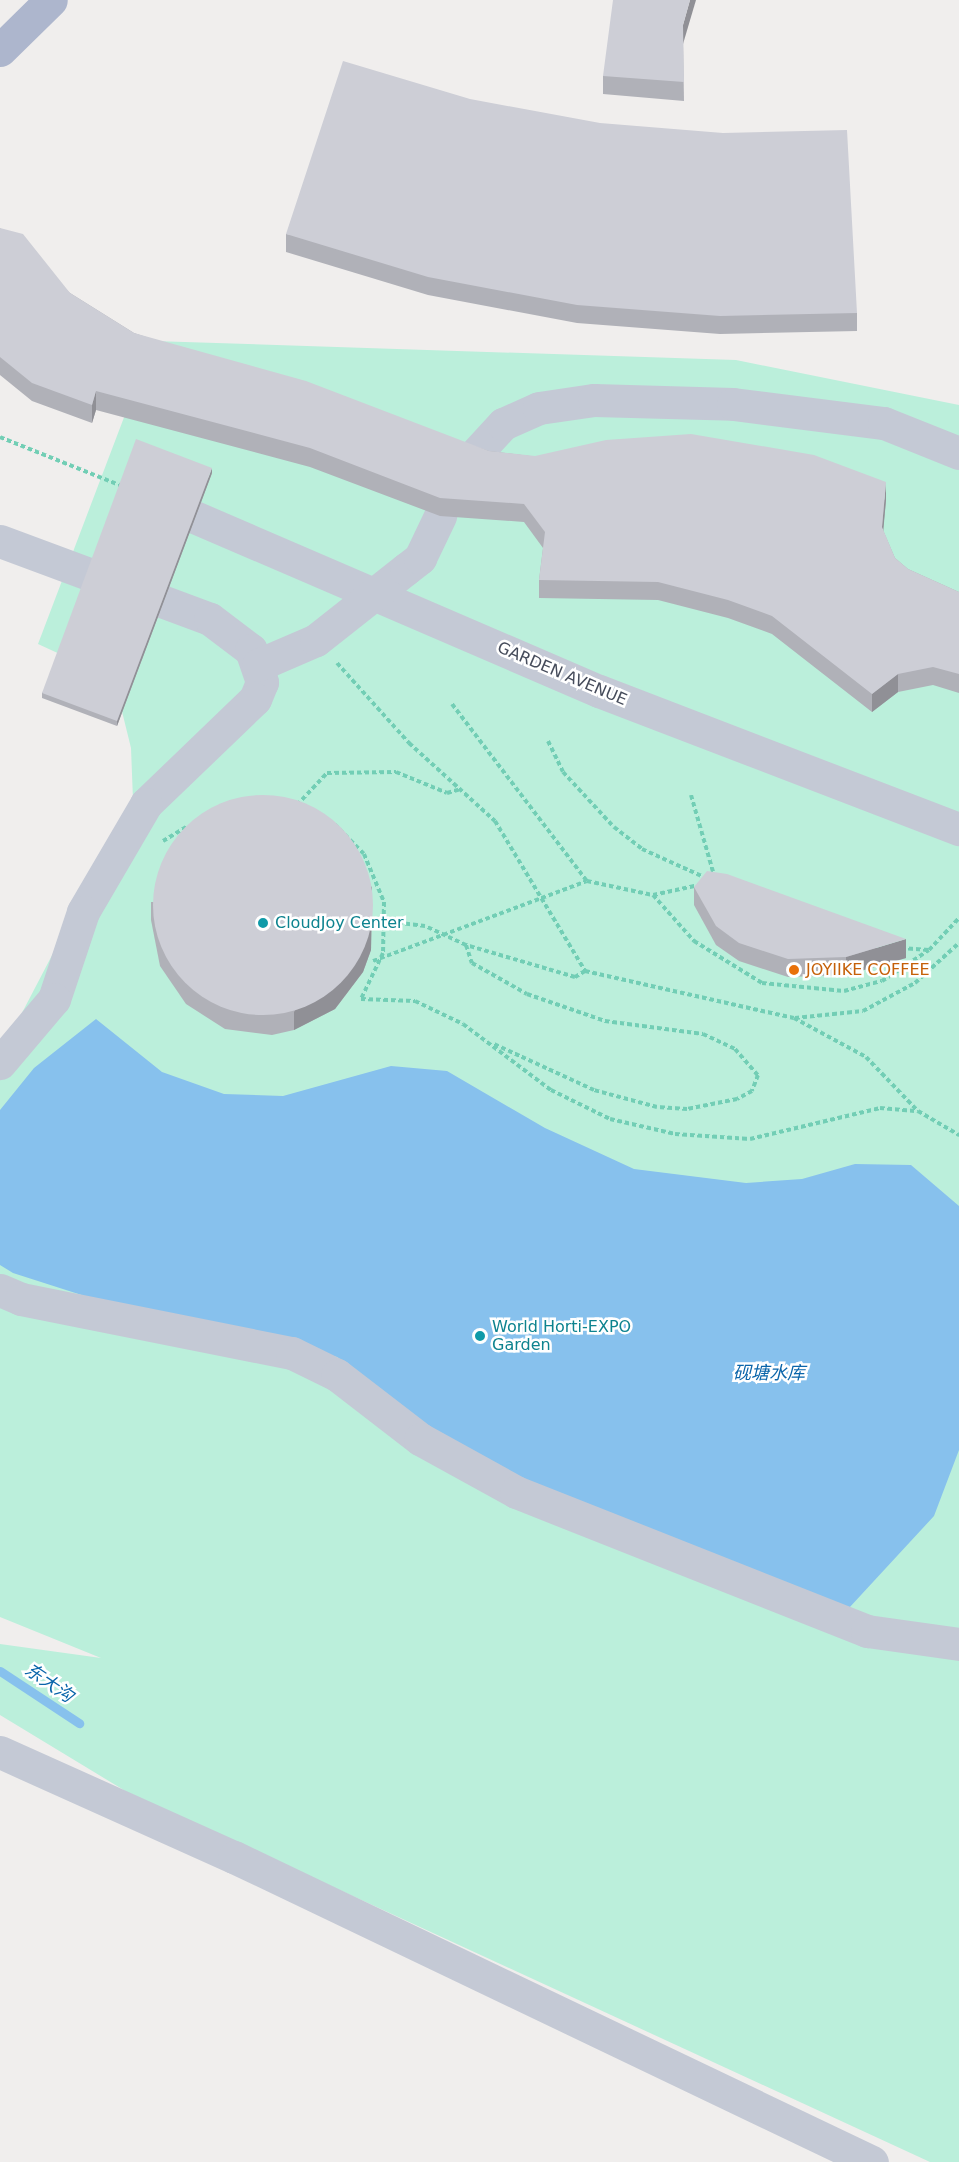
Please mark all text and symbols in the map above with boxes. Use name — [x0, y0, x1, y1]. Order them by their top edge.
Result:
street label: GARDEN AVENUE — [494, 638, 630, 710]
place label: CloudJoy Center — [275, 913, 404, 933]
marker: CloudJoy Center — [256, 916, 270, 930]
place label: JOYIIKE COFFEE — [806, 960, 930, 980]
marker: JOYIIKE COFFEE — [787, 963, 801, 977]
place label: World Horti-EXPO Garden — [492, 1317, 631, 1355]
marker: World Horti-EXPO Garden — [473, 1329, 487, 1343]
water label: 砚塘水库 — [733, 1362, 805, 1384]
water label: 东大沟 — [21, 1659, 77, 1707]

